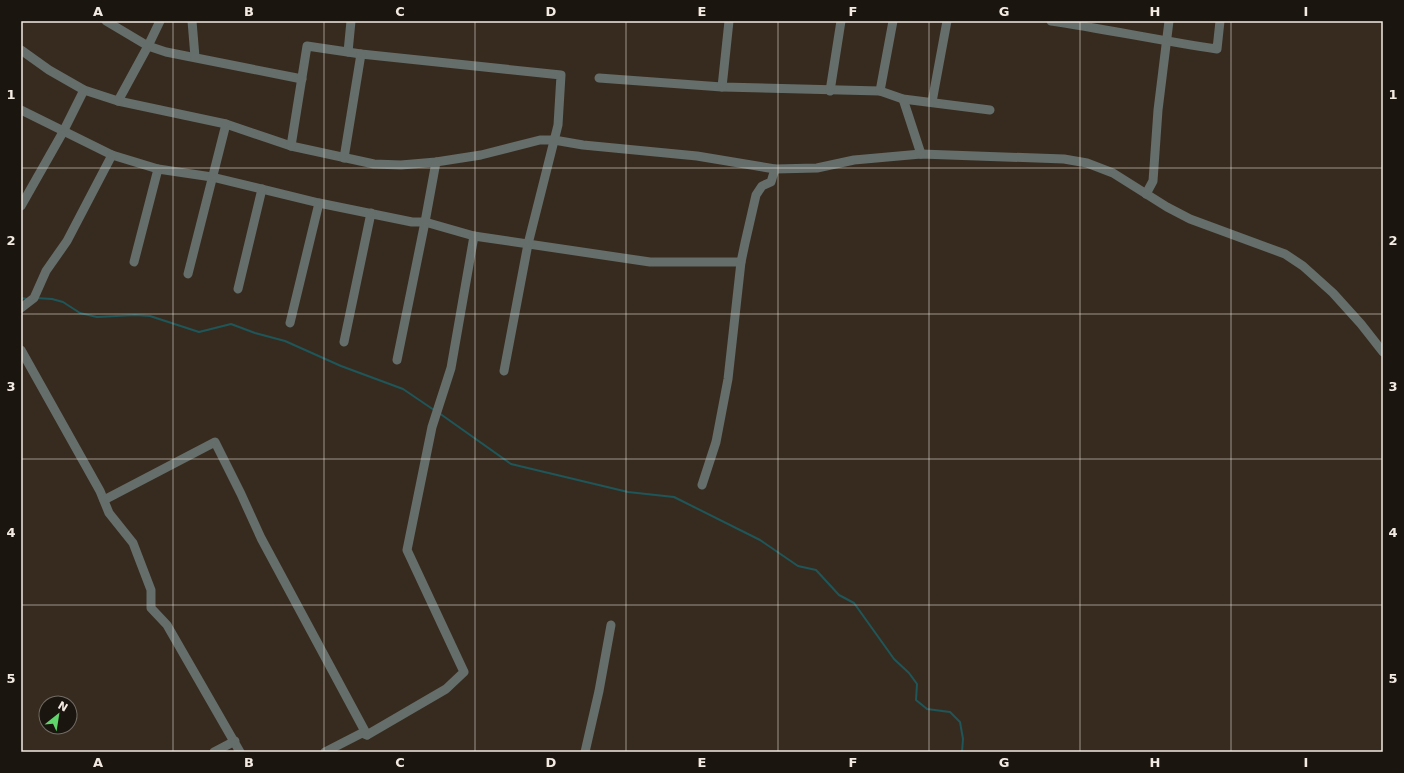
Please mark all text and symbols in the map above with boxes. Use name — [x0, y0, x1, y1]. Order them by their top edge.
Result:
text: A — [93, 4, 103, 19]
text: B — [244, 4, 254, 19]
text: C — [395, 4, 405, 19]
text: D — [546, 4, 557, 19]
text: E — [698, 4, 706, 19]
text: F — [849, 4, 857, 19]
text: G — [999, 4, 1009, 19]
text: H — [1150, 4, 1160, 19]
text: I — [1304, 4, 1308, 19]
text: 1 — [6, 87, 16, 102]
text: 1 — [1388, 87, 1398, 102]
text: 2 — [6, 233, 16, 248]
text: 2 — [1388, 233, 1398, 248]
text: 3 — [6, 379, 16, 394]
text: 3 — [1388, 379, 1398, 394]
text: 4 — [6, 525, 16, 540]
text: 4 — [1388, 525, 1398, 540]
text: 5 — [6, 671, 16, 686]
text: 5 — [1388, 671, 1398, 686]
north arrow — [38, 695, 78, 735]
text: N — [56, 699, 70, 715]
text: A — [93, 755, 103, 770]
text: B — [244, 755, 254, 770]
text: C — [395, 755, 405, 770]
text: D — [546, 755, 557, 770]
text: E — [698, 755, 706, 770]
text: F — [849, 755, 857, 770]
text: G — [999, 755, 1009, 770]
text: H — [1150, 755, 1160, 770]
text: I — [1304, 755, 1308, 770]

